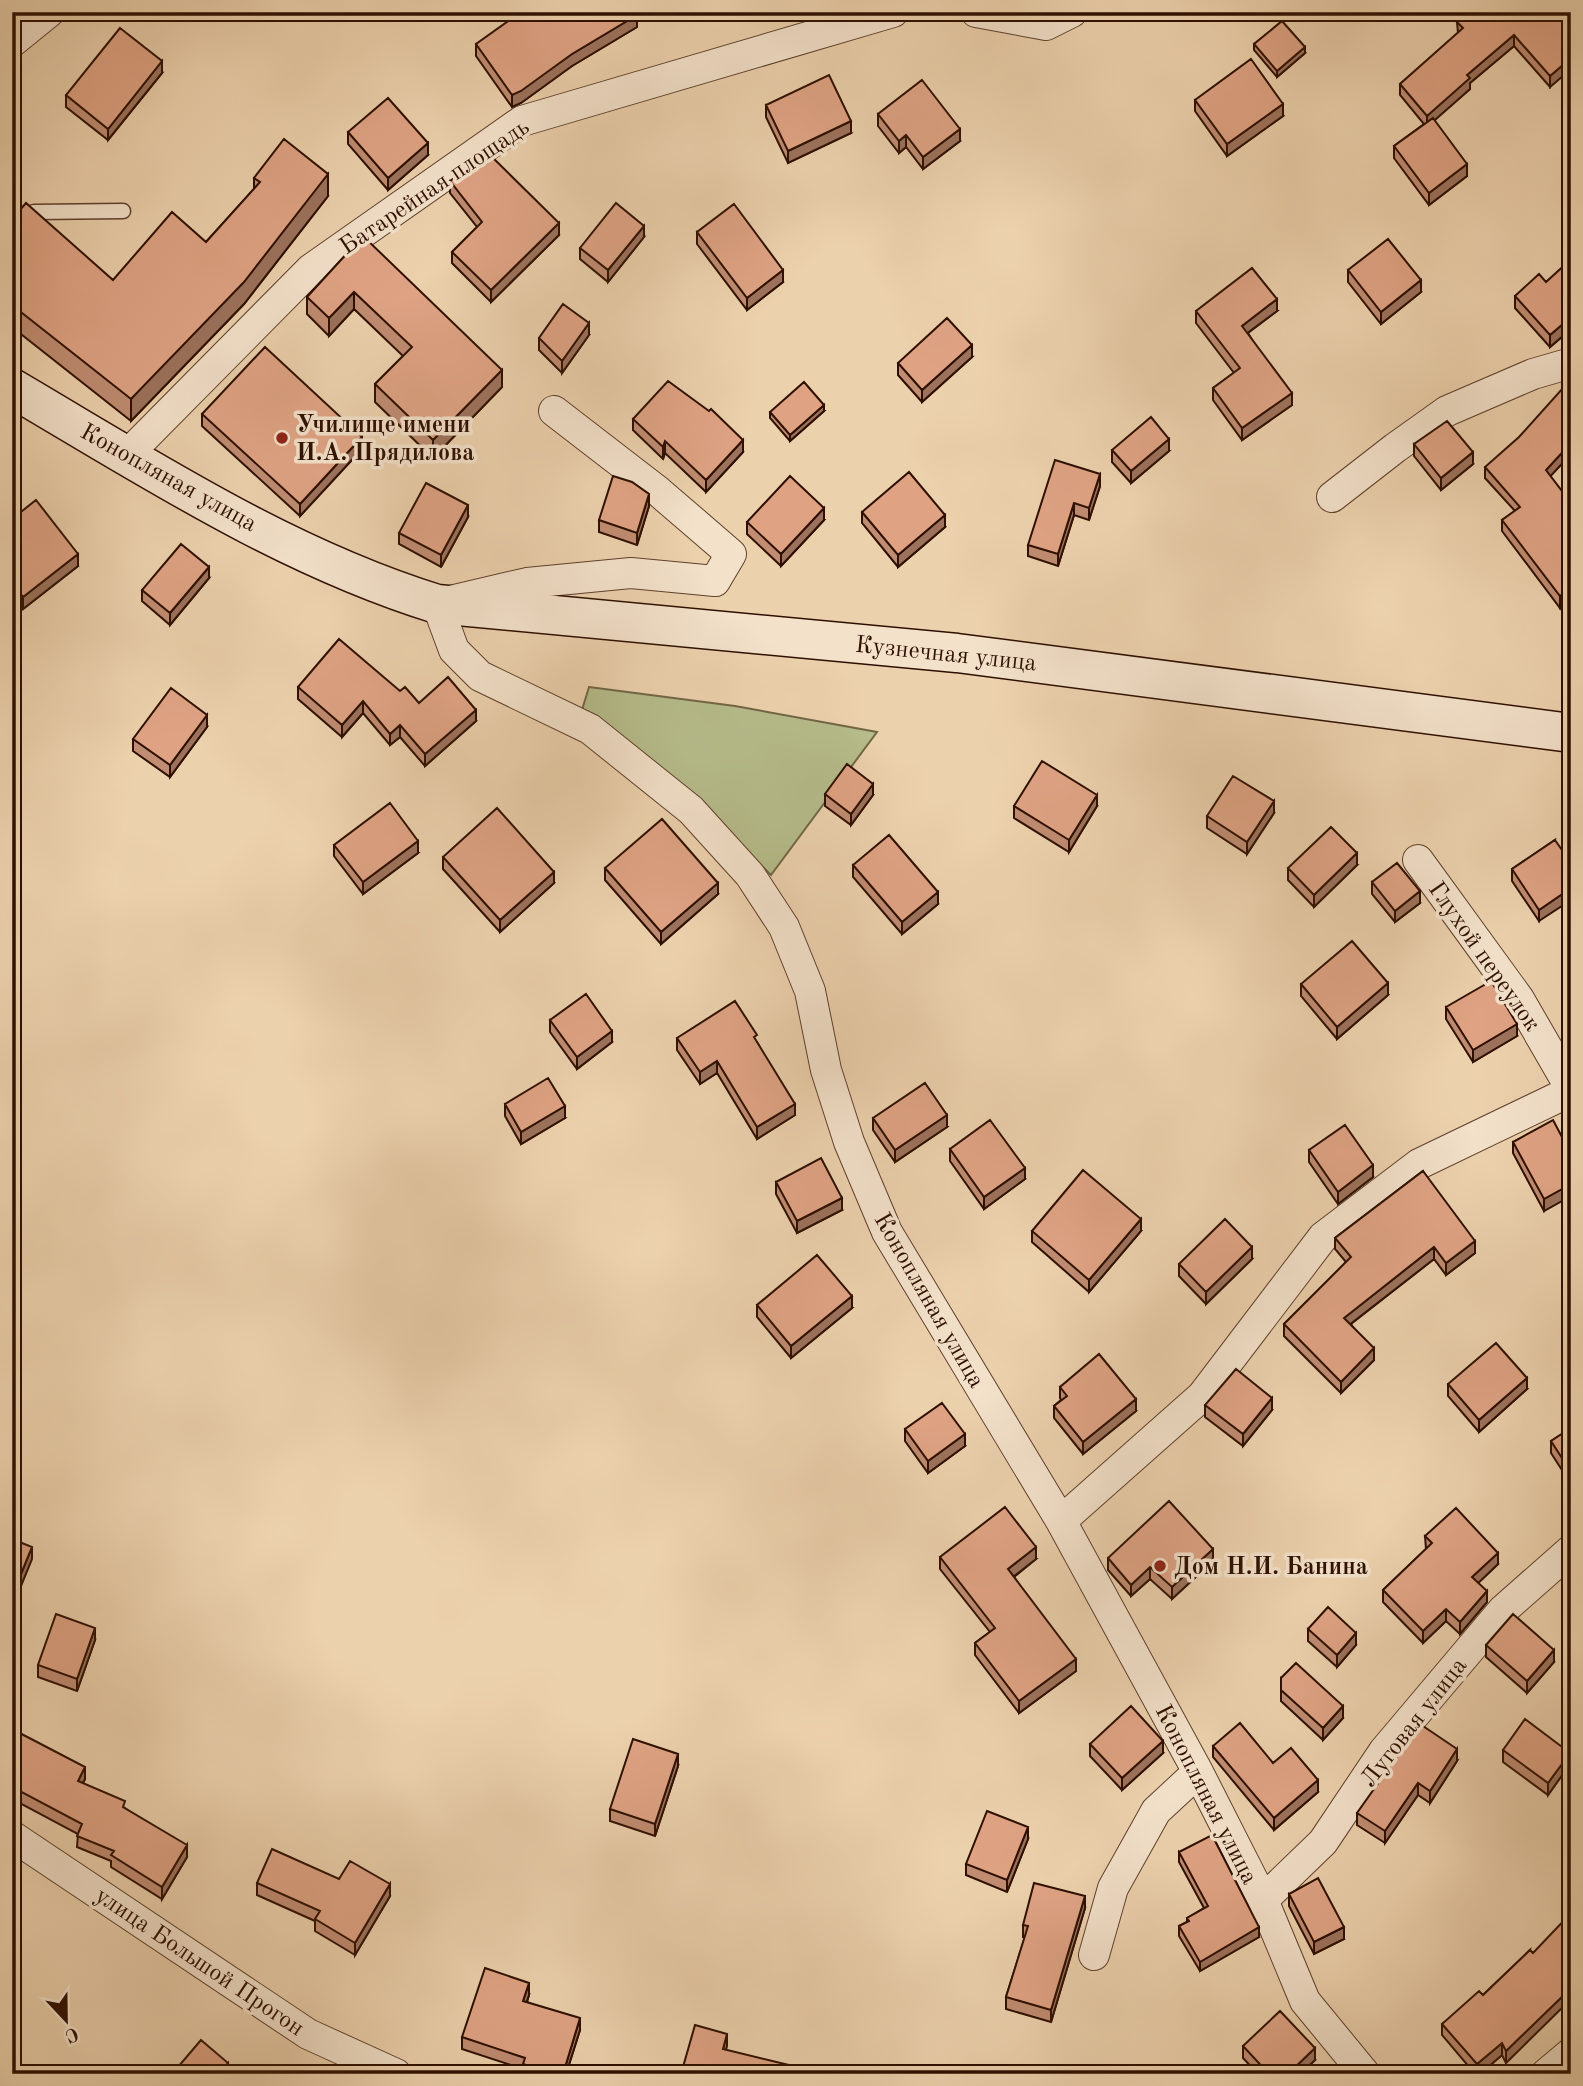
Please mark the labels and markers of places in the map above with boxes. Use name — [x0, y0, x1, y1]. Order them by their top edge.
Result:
place label: Училище имени И.А. Прядилова — [296, 414, 474, 466]
marker: Училище имени И.А. Прядилова — [274, 430, 290, 446]
place label: Дом Н.И. Банина — [1174, 1556, 1368, 1580]
marker: Дом Н.И. Банина — [1152, 1558, 1168, 1574]

